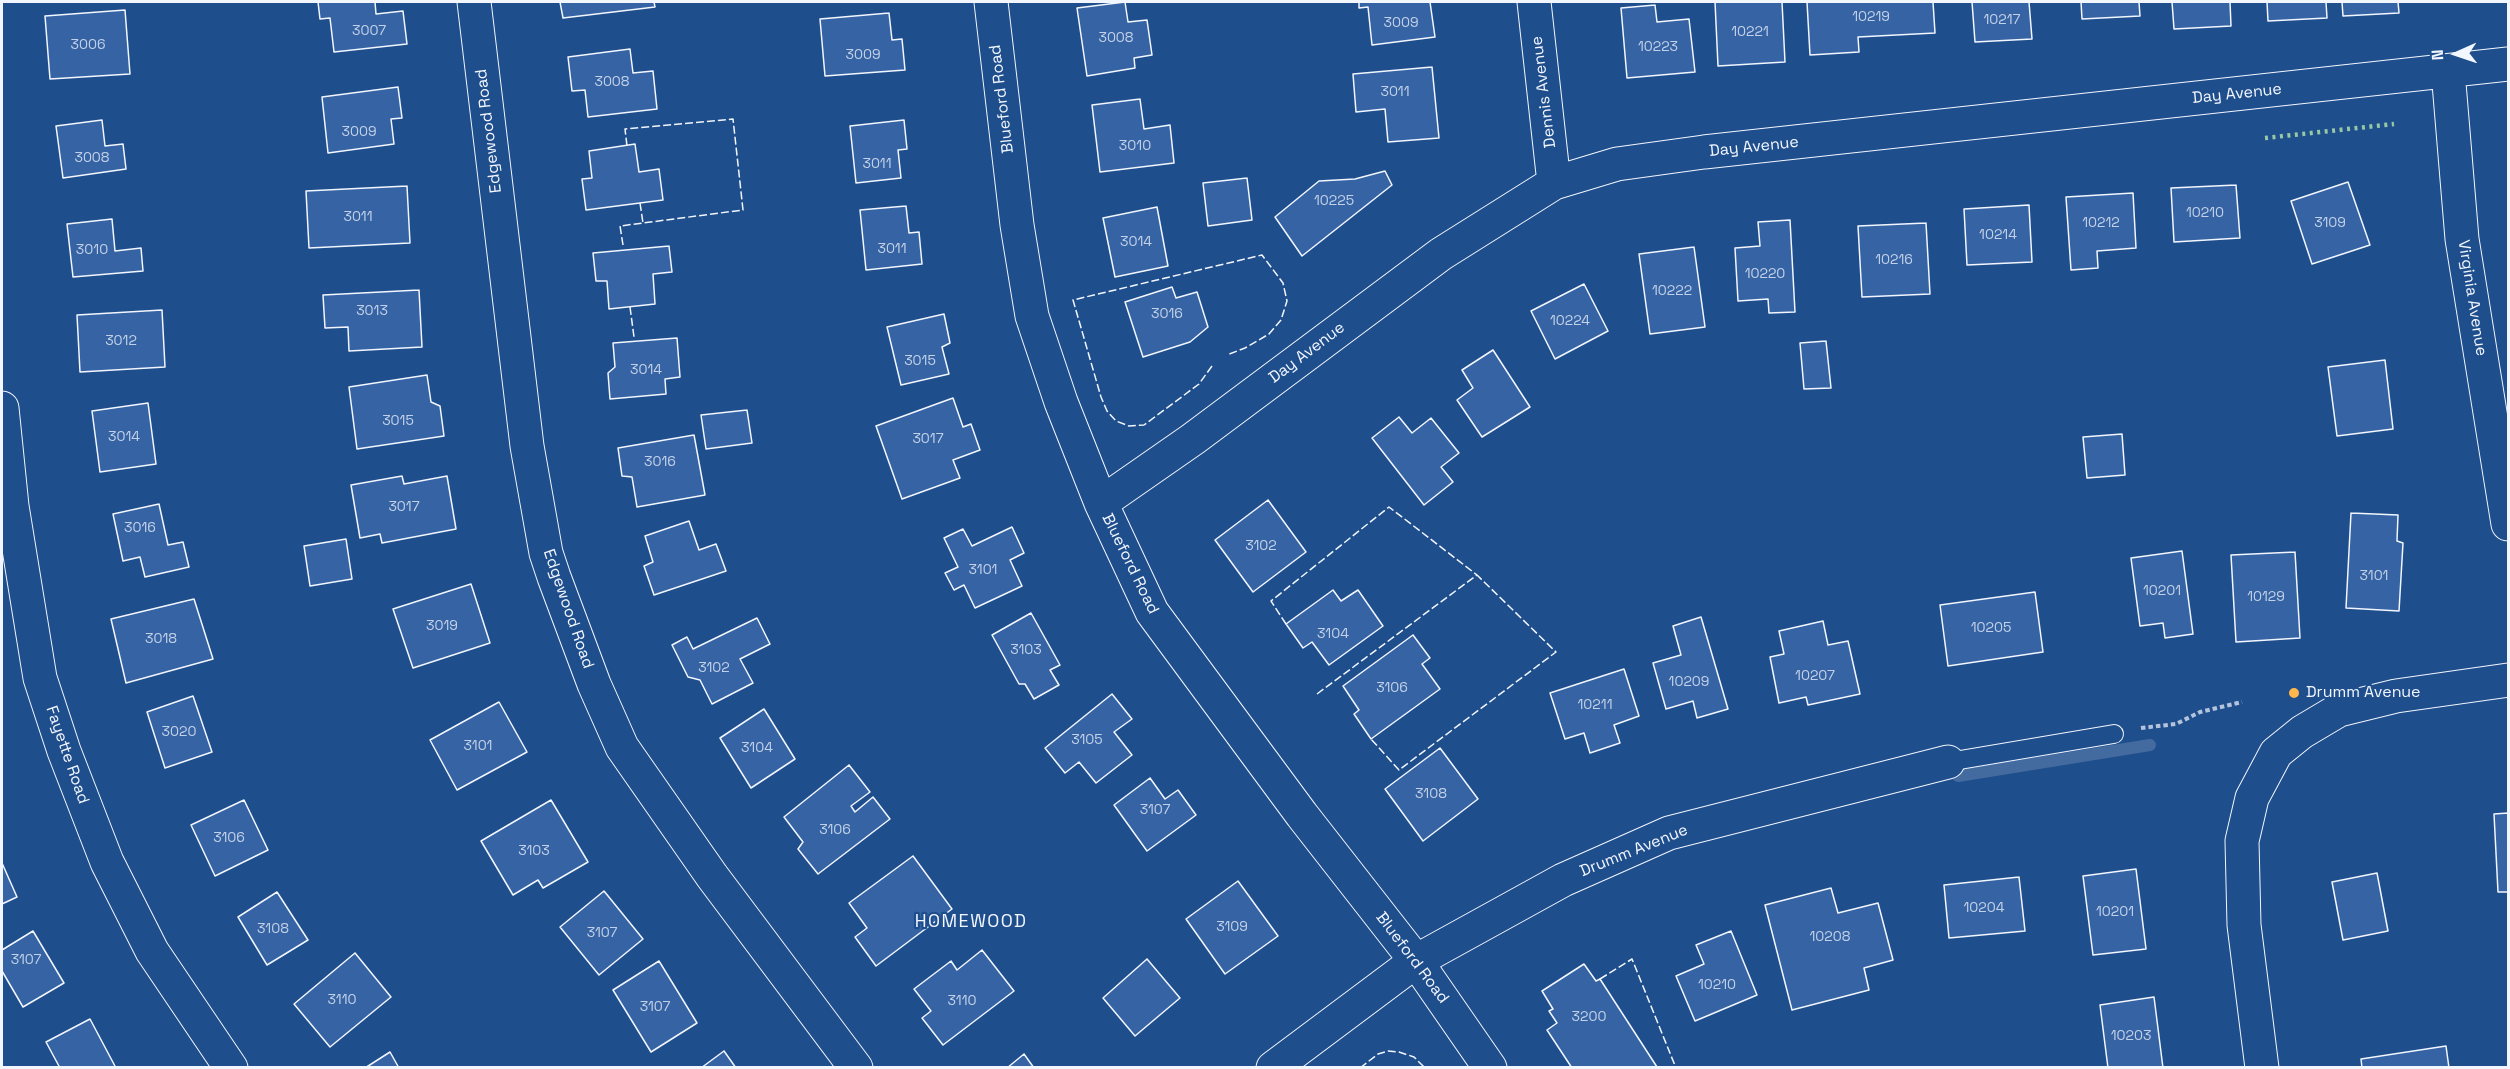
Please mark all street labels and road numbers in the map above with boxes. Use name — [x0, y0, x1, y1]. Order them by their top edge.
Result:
street label: Dennis Avenue — [1528, 35, 1560, 149]
street label: Blueford Road — [986, 44, 1018, 154]
street label: Edgewood Road — [472, 68, 506, 194]
street label: Day Avenue — [2191, 80, 2283, 108]
street label: Day Avenue — [1708, 133, 1800, 161]
street label: Virginia Avenue — [2453, 239, 2491, 357]
street label: Day Avenue — [1265, 318, 1349, 388]
street label: Blueford Road — [1097, 511, 1163, 617]
street label: Edgewood Road — [539, 547, 597, 671]
street label: Fayette Road — [41, 704, 93, 806]
street label: Drumm Avenue — [1577, 821, 1691, 881]
street label: Blueford Road — [1371, 909, 1453, 1007]

